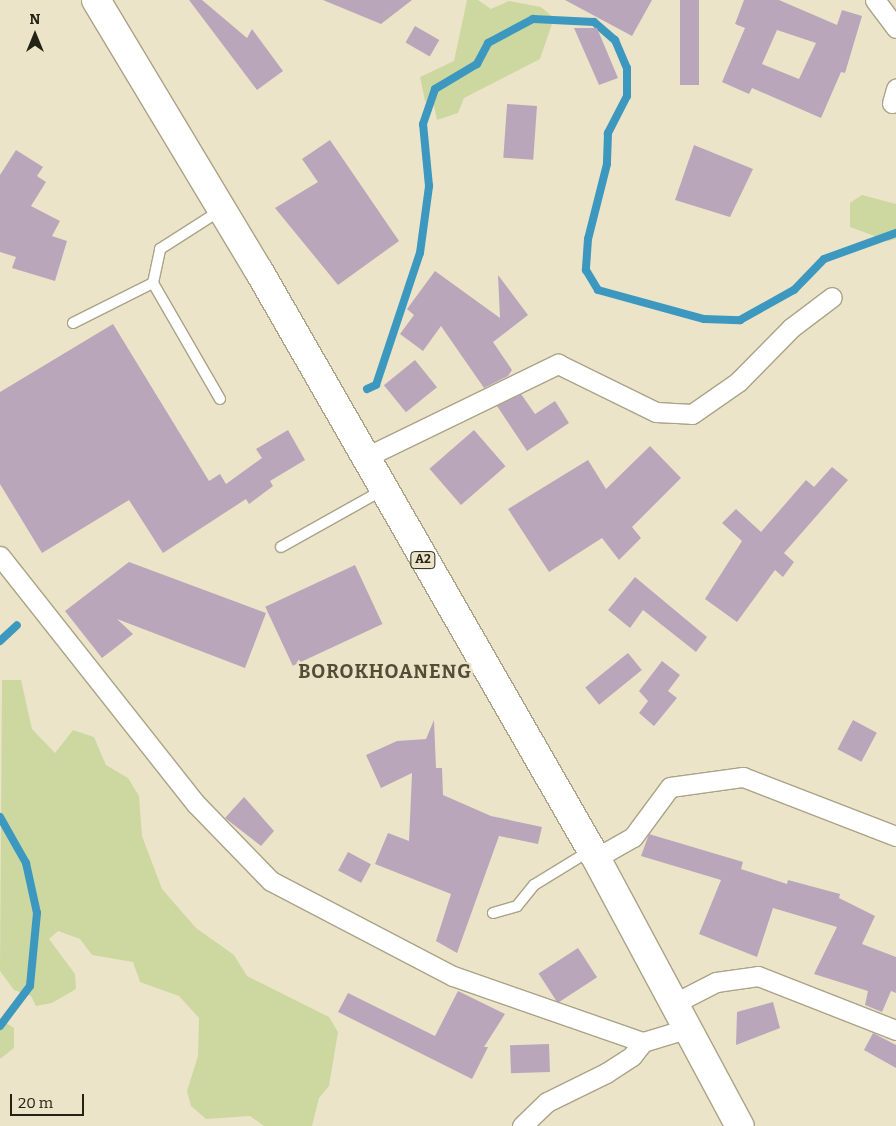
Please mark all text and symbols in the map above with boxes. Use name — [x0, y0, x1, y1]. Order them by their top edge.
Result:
north arrow — [10, 10, 60, 60]
text: N — [30, 11, 40, 28]
road number: A2 — [409, 550, 437, 570]
district label: BOROKHOANENG — [297, 661, 473, 683]
scale bar — [12, 1084, 86, 1116]
text: 20 m — [18, 1094, 53, 1112]

